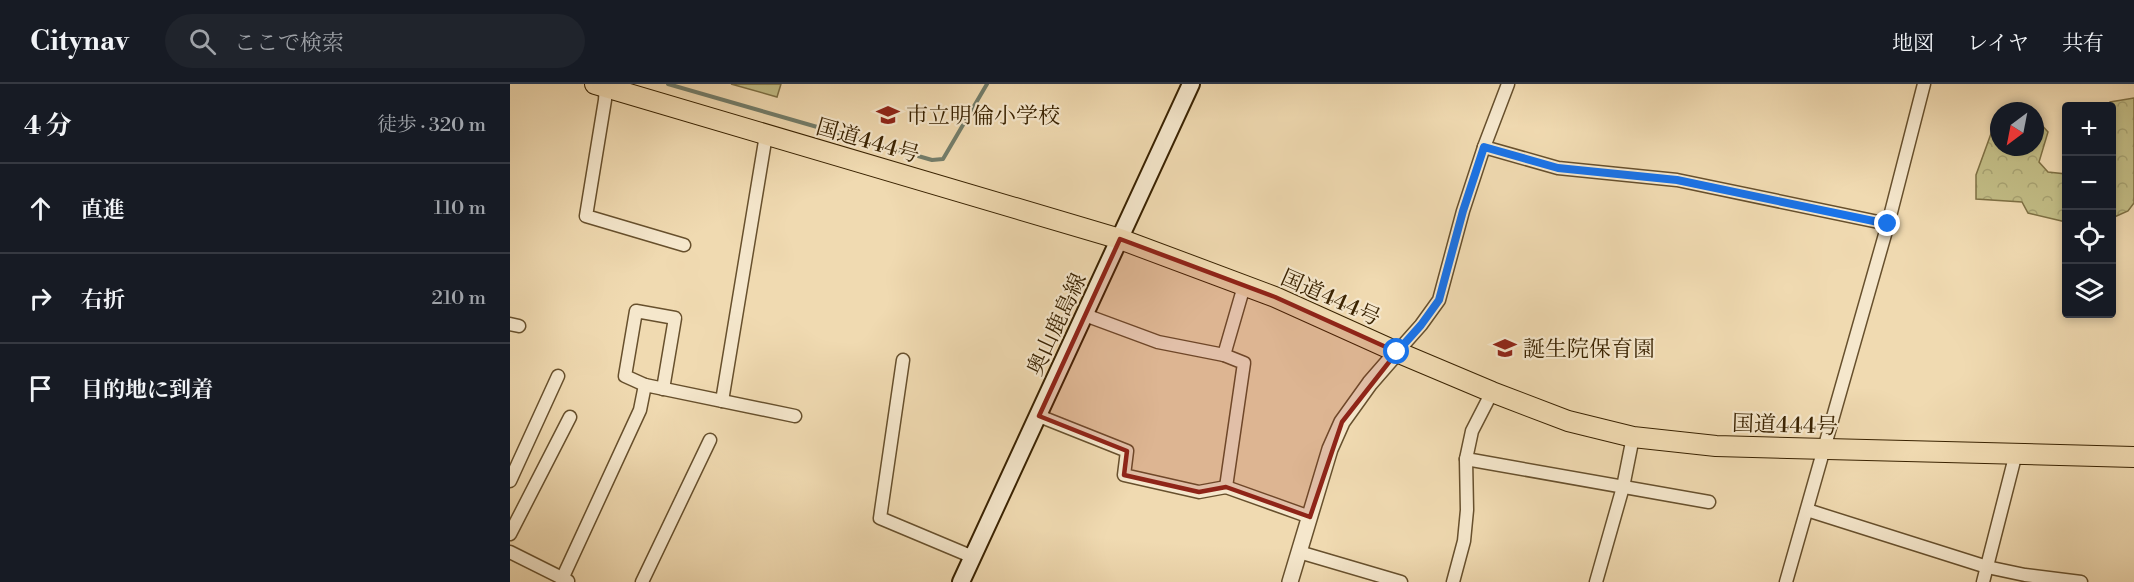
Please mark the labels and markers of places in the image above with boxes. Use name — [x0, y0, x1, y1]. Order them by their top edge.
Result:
school or university icon: 市立明倫小学校 — [875, 102, 901, 128]
place label: 市立明倫小学校 — [906, 103, 1060, 130]
school or university icon: 誕生院保育園 — [1492, 335, 1518, 361]
place label: 誕生院保育園 — [1523, 336, 1655, 363]

